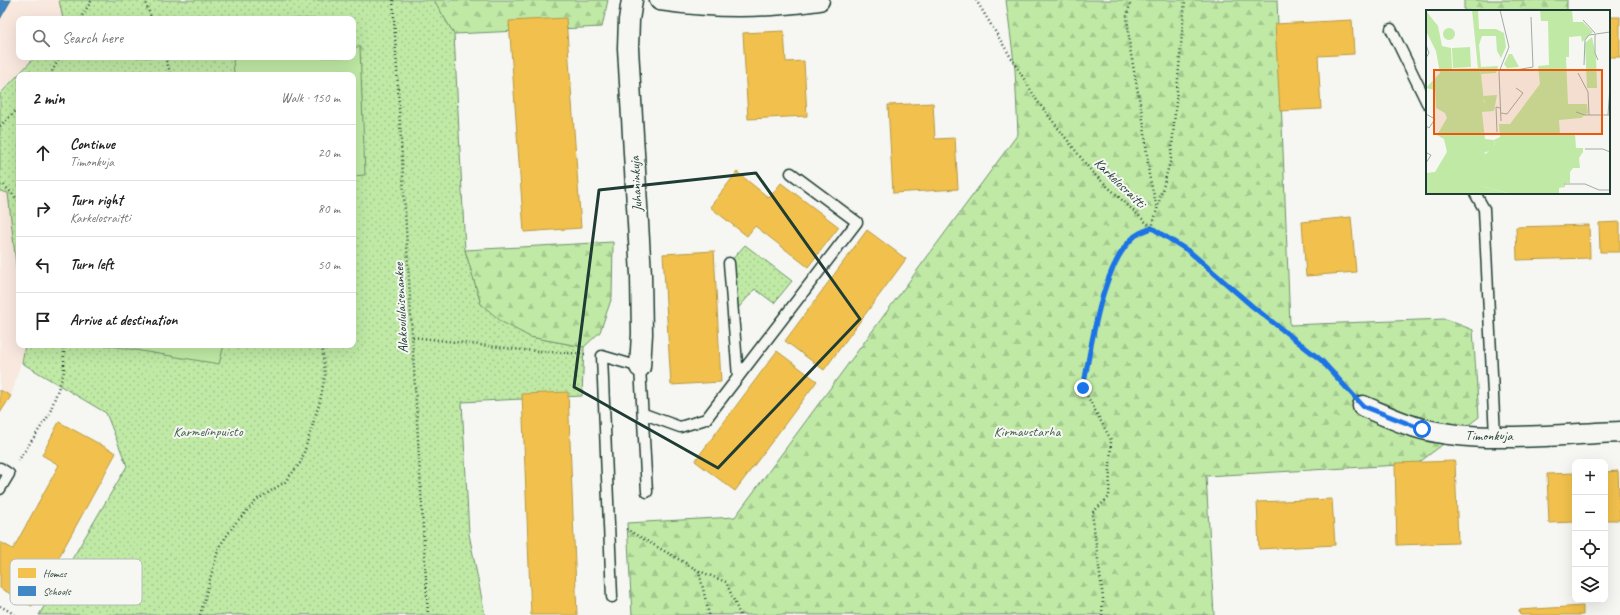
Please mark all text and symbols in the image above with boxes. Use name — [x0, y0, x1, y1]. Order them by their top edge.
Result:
inset map — [1426, 10, 1610, 194]
search box — [16, 16, 356, 60]
icon: search — [30, 27, 52, 49]
text: Search here — [62, 29, 123, 48]
text: 2 min — [32, 88, 65, 109]
text: Walk · 150 m — [281, 90, 340, 106]
text: Continue — [70, 135, 115, 154]
icon: ahead — [32, 142, 54, 164]
text: 20 m — [318, 145, 340, 161]
text: Timonkuja — [70, 154, 114, 170]
street label: Karkelosraitti — [1091, 154, 1151, 213]
street label: Juhaninkuja — [626, 155, 646, 213]
text: Turn right — [70, 191, 123, 210]
icon: right — [32, 198, 54, 220]
text: 80 m — [318, 201, 340, 217]
text: Karkelosraitti — [70, 210, 130, 226]
icon: left — [32, 254, 54, 276]
text: Turn left — [70, 255, 113, 274]
text: 50 m — [318, 257, 340, 273]
street label: Alakoululaisenankee — [390, 261, 412, 354]
icon: arrive — [32, 310, 54, 332]
text: Arrive at destination — [70, 311, 177, 330]
route end — [1074, 379, 1092, 397]
route start — [1413, 420, 1431, 438]
park label: Karmelinpuisto — [173, 423, 244, 440]
park label: Kirmaustarha — [994, 423, 1062, 440]
street label: Timonkuja — [1465, 427, 1514, 444]
map controls — [1572, 459, 1608, 603]
button: + — [1572, 459, 1608, 495]
button: − — [1572, 495, 1608, 531]
button: locate — [1572, 531, 1608, 567]
legend — [10, 559, 142, 605]
text: Homes — [43, 566, 68, 580]
button: layers — [1572, 567, 1608, 603]
text: Schools — [43, 584, 72, 598]

